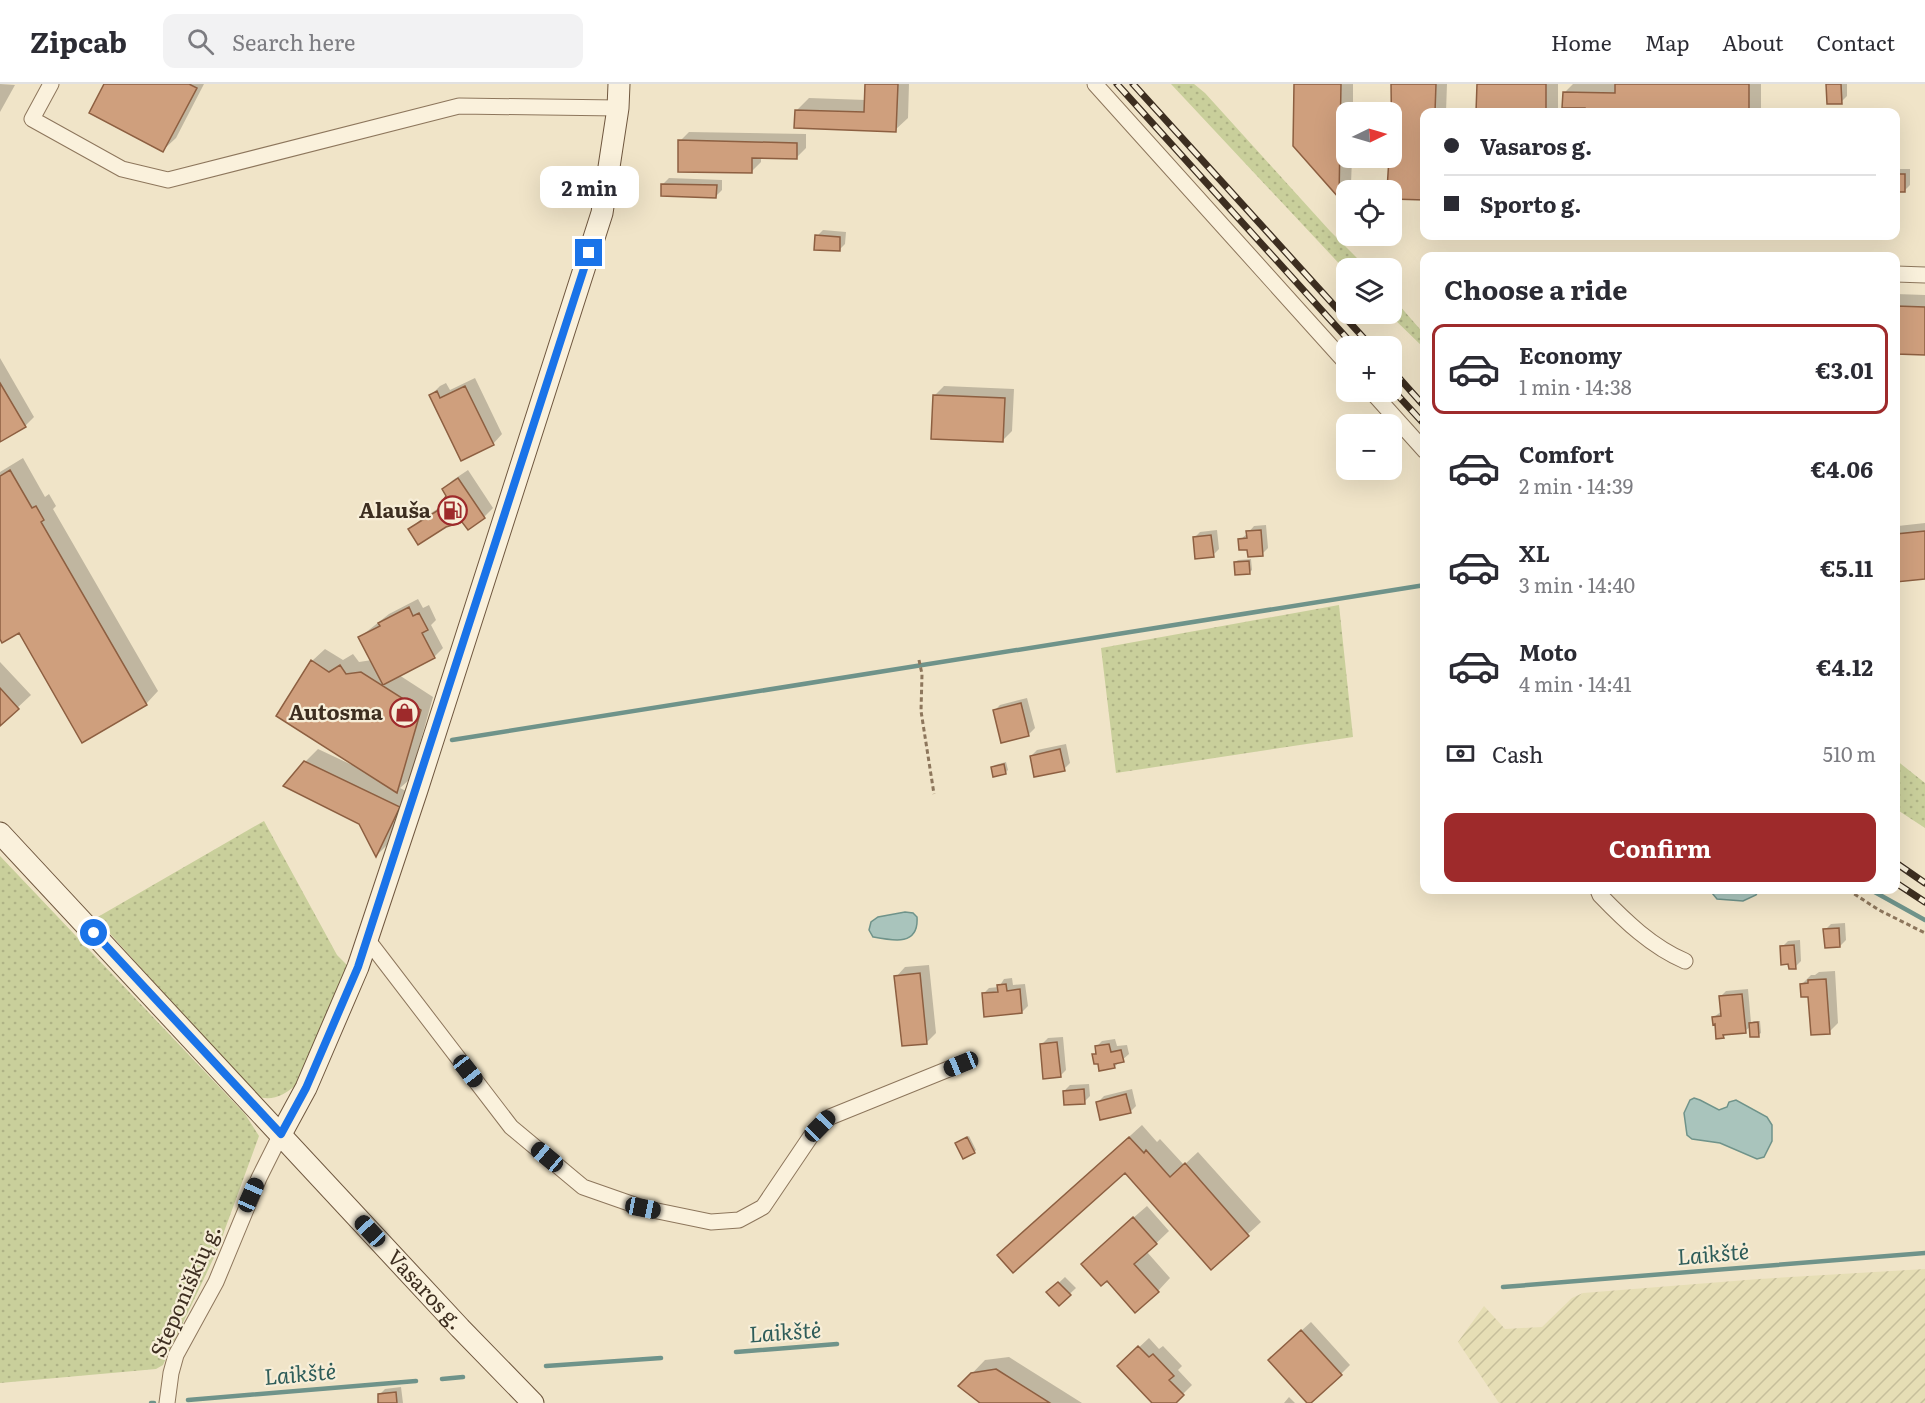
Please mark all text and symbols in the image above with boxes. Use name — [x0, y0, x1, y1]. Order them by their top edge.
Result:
search box — [163, 14, 583, 68]
text: Zipcab — [30, 20, 127, 62]
icon: search — [184, 25, 217, 58]
text: Search here — [232, 25, 355, 58]
text: Home — [1551, 26, 1612, 57]
text: Map — [1645, 26, 1689, 57]
text: About — [1722, 26, 1784, 57]
text: Contact — [1817, 26, 1895, 57]
north arrow — [1336, 102, 1402, 168]
map controls — [1336, 102, 1402, 480]
text: Vasaros g. — [1480, 129, 1592, 162]
callout: 2 min — [540, 166, 638, 208]
text: 2 min — [562, 172, 617, 202]
button: locate — [1336, 180, 1402, 246]
text: Sporto g. — [1480, 187, 1581, 220]
route end — [575, 239, 602, 266]
button: layers — [1336, 258, 1402, 324]
text: Choose a ride — [1444, 268, 1627, 308]
button: + — [1336, 336, 1402, 402]
text: Economy — [1519, 338, 1622, 371]
icon: car — [1447, 342, 1501, 396]
text: €3.01 — [1816, 353, 1873, 386]
text: 1 min · 14:38 — [1519, 371, 1632, 401]
button: − — [1336, 414, 1402, 480]
text: Comfort — [1519, 437, 1614, 470]
icon: car — [1447, 441, 1501, 495]
text: €4.06 — [1811, 452, 1873, 485]
text: 2 min · 14:39 — [1519, 470, 1633, 500]
place label: Alauša — [359, 493, 432, 524]
fuel station icon: Alauša — [436, 495, 468, 527]
text: XL — [1519, 536, 1550, 569]
icon: car — [1447, 540, 1501, 594]
text: €5.11 — [1820, 551, 1873, 584]
text: 3 min · 14:40 — [1519, 569, 1635, 599]
text: Moto — [1519, 635, 1577, 668]
icon: car — [1447, 639, 1501, 693]
text: €4.12 — [1816, 650, 1873, 683]
text: 4 min · 14:41 — [1519, 668, 1632, 698]
place label: Autosma — [289, 695, 384, 726]
shop icon: Autosma — [388, 697, 420, 729]
icon: cash — [1444, 737, 1477, 770]
text: Cash — [1492, 737, 1543, 770]
text: 510 m — [1823, 738, 1876, 768]
button: Confirm — [1444, 813, 1876, 882]
route start — [80, 919, 107, 946]
car — [941, 1049, 981, 1079]
car — [450, 1051, 486, 1091]
car — [801, 1107, 839, 1145]
car — [527, 1139, 567, 1175]
car — [235, 1175, 267, 1215]
car — [624, 1196, 662, 1220]
car — [351, 1212, 389, 1250]
street label: Steponiškių g. — [141, 1219, 227, 1361]
water label: Laikštė — [1675, 1233, 1750, 1272]
street label: Vasaros g. — [381, 1241, 472, 1336]
water label: Laikštė — [748, 1312, 822, 1349]
water label: Laikštė — [262, 1353, 337, 1392]

